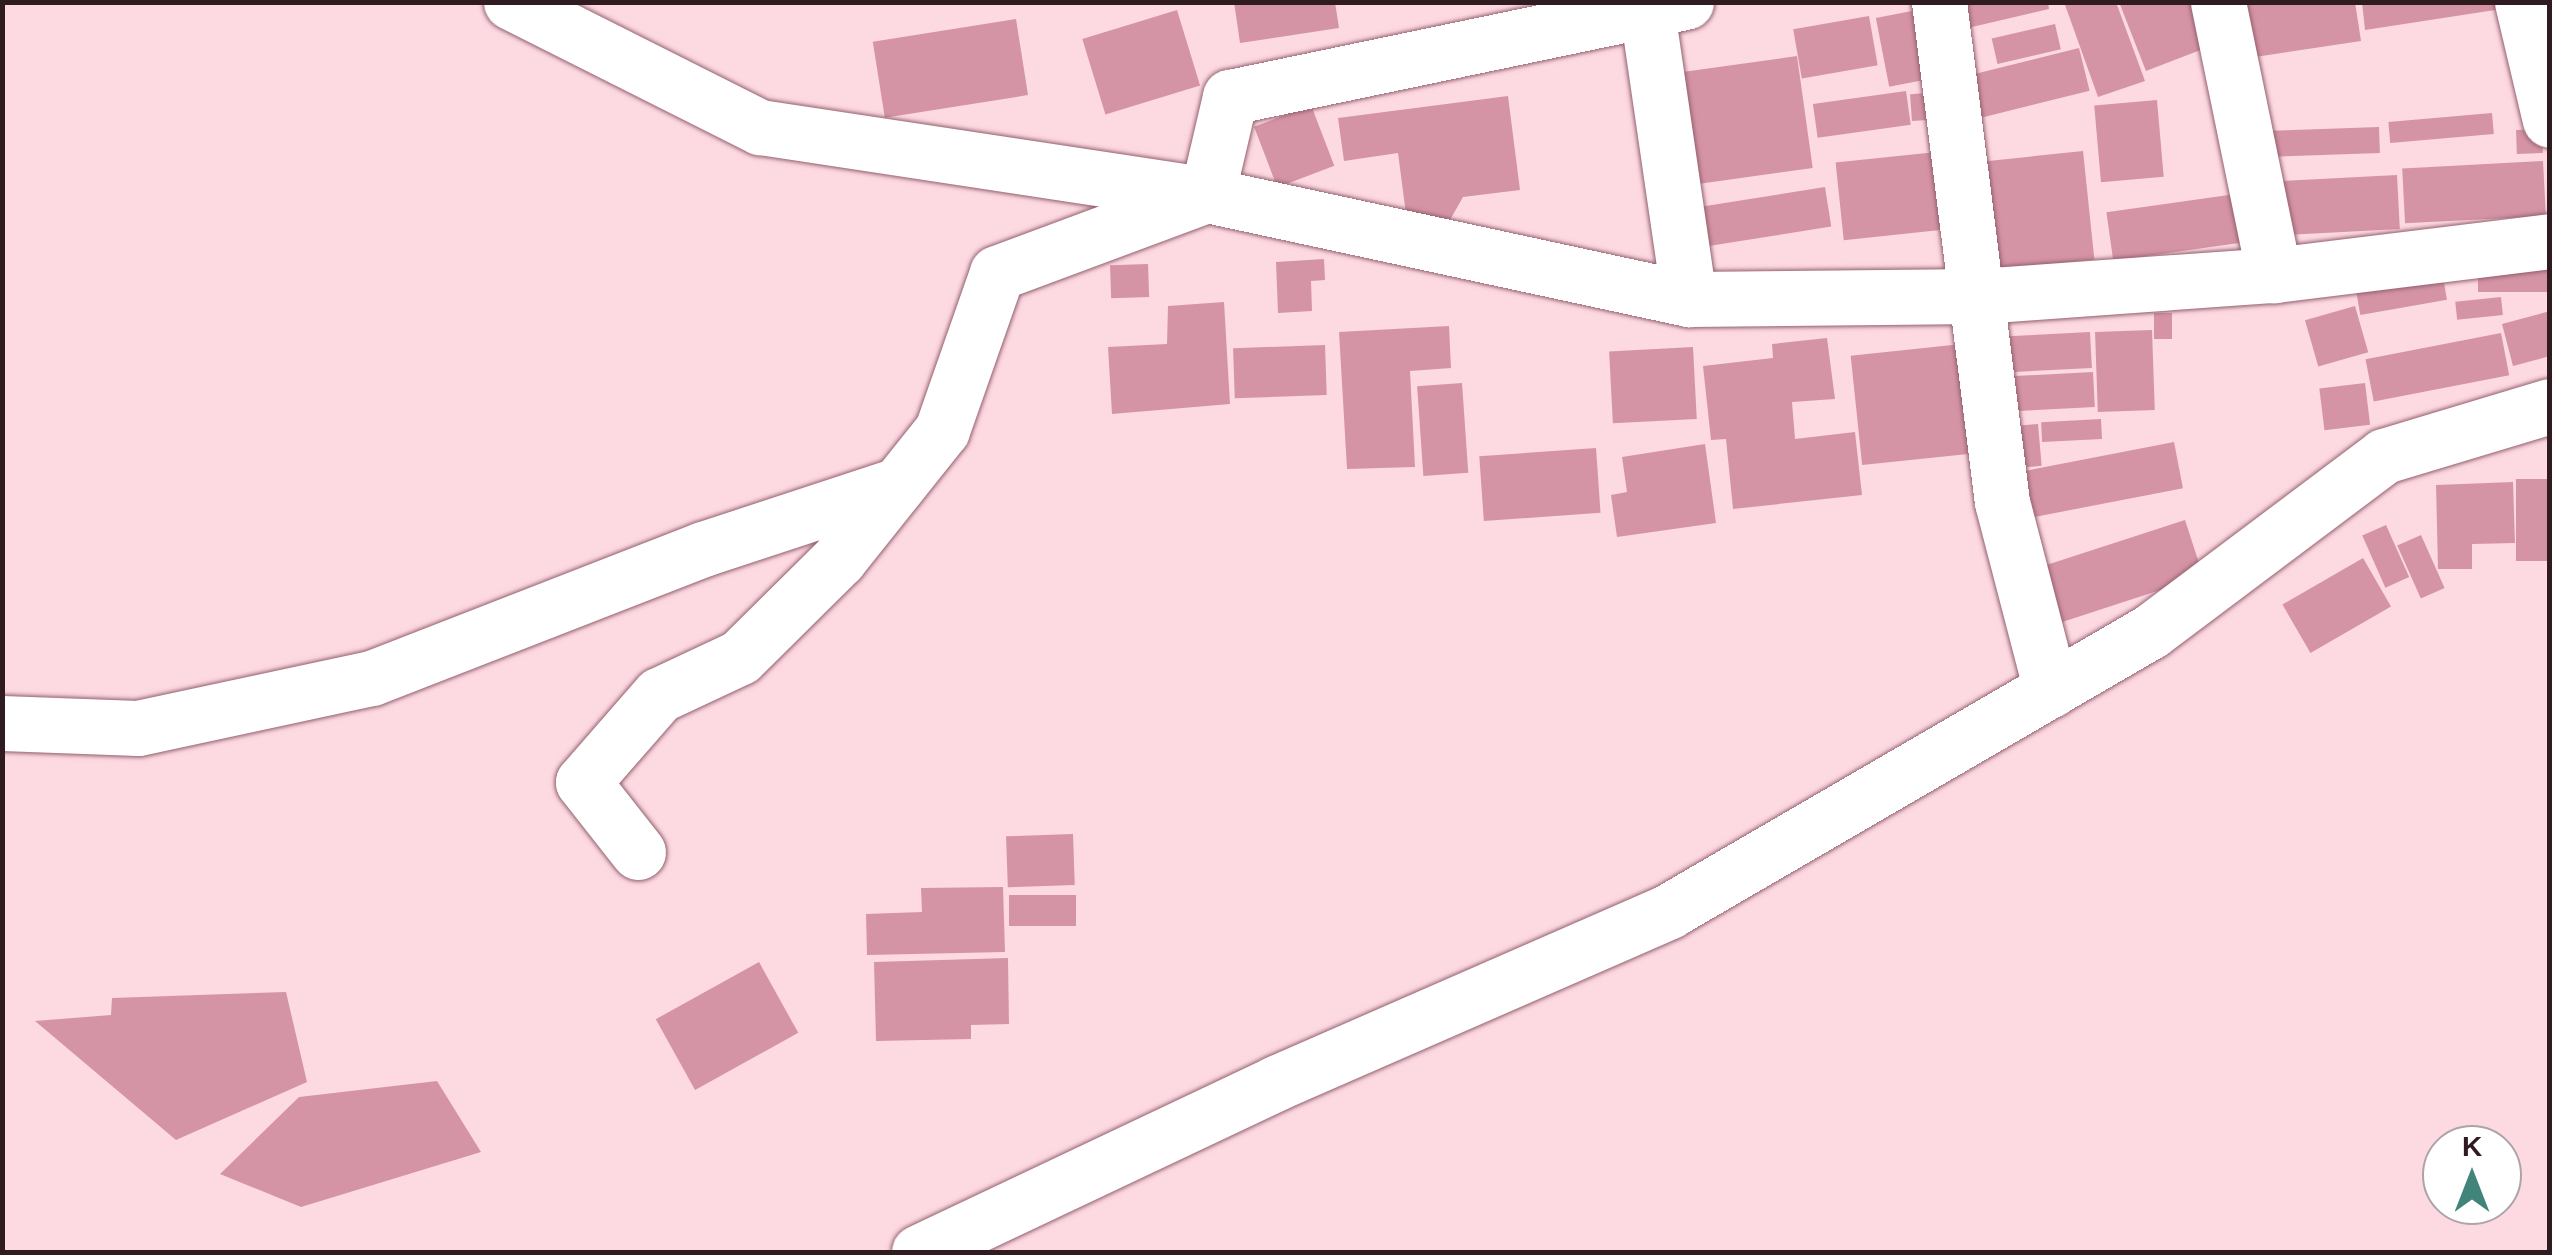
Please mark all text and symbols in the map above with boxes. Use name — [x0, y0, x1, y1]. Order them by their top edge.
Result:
north arrow — [2422, 1125, 2522, 1225]
text: K — [2462, 1131, 2482, 1162]

